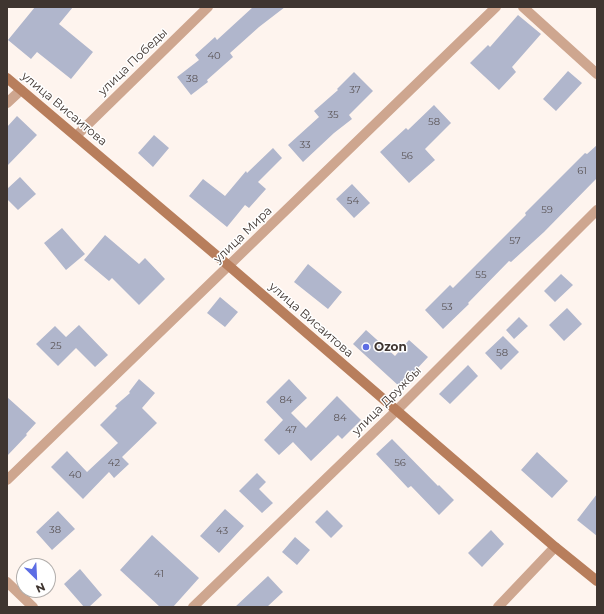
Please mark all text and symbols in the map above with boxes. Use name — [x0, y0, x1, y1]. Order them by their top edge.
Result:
street label: улица Победы — [95, 25, 171, 99]
house number: 40 — [207, 50, 221, 62]
street label: улица Висаитова — [18, 69, 110, 149]
house number: 38 — [186, 73, 198, 85]
house number: 37 — [349, 84, 361, 96]
house number: 35 — [327, 109, 339, 121]
house number: 58 — [428, 116, 440, 128]
house number: 33 — [299, 139, 311, 151]
house number: 56 — [401, 150, 413, 162]
house number: 61 — [577, 165, 587, 177]
house number: 54 — [347, 195, 359, 207]
street label: улица Мира — [211, 204, 275, 266]
house number: 59 — [541, 204, 553, 216]
house number: 57 — [509, 235, 521, 247]
house number: 55 — [475, 269, 487, 281]
street label: улица Висаитова — [266, 279, 356, 361]
house number: 53 — [441, 301, 453, 313]
house number: 25 — [50, 340, 62, 352]
place label: Ozon — [374, 340, 407, 354]
marker: Ozon — [361, 342, 371, 352]
house number: 58 — [496, 347, 508, 359]
street label: улица Дружбы — [349, 363, 425, 439]
house number: 84 — [280, 394, 292, 406]
house number: 84 — [334, 412, 346, 424]
house number: 47 — [285, 424, 297, 436]
house number: 42 — [108, 457, 120, 469]
house number: 56 — [394, 457, 406, 469]
house number: 40 — [68, 469, 82, 481]
house number: 38 — [49, 524, 61, 536]
house number: 43 — [216, 525, 228, 537]
north arrow — [16, 558, 56, 598]
house number: 41 — [154, 568, 164, 580]
text: N — [34, 580, 47, 596]

